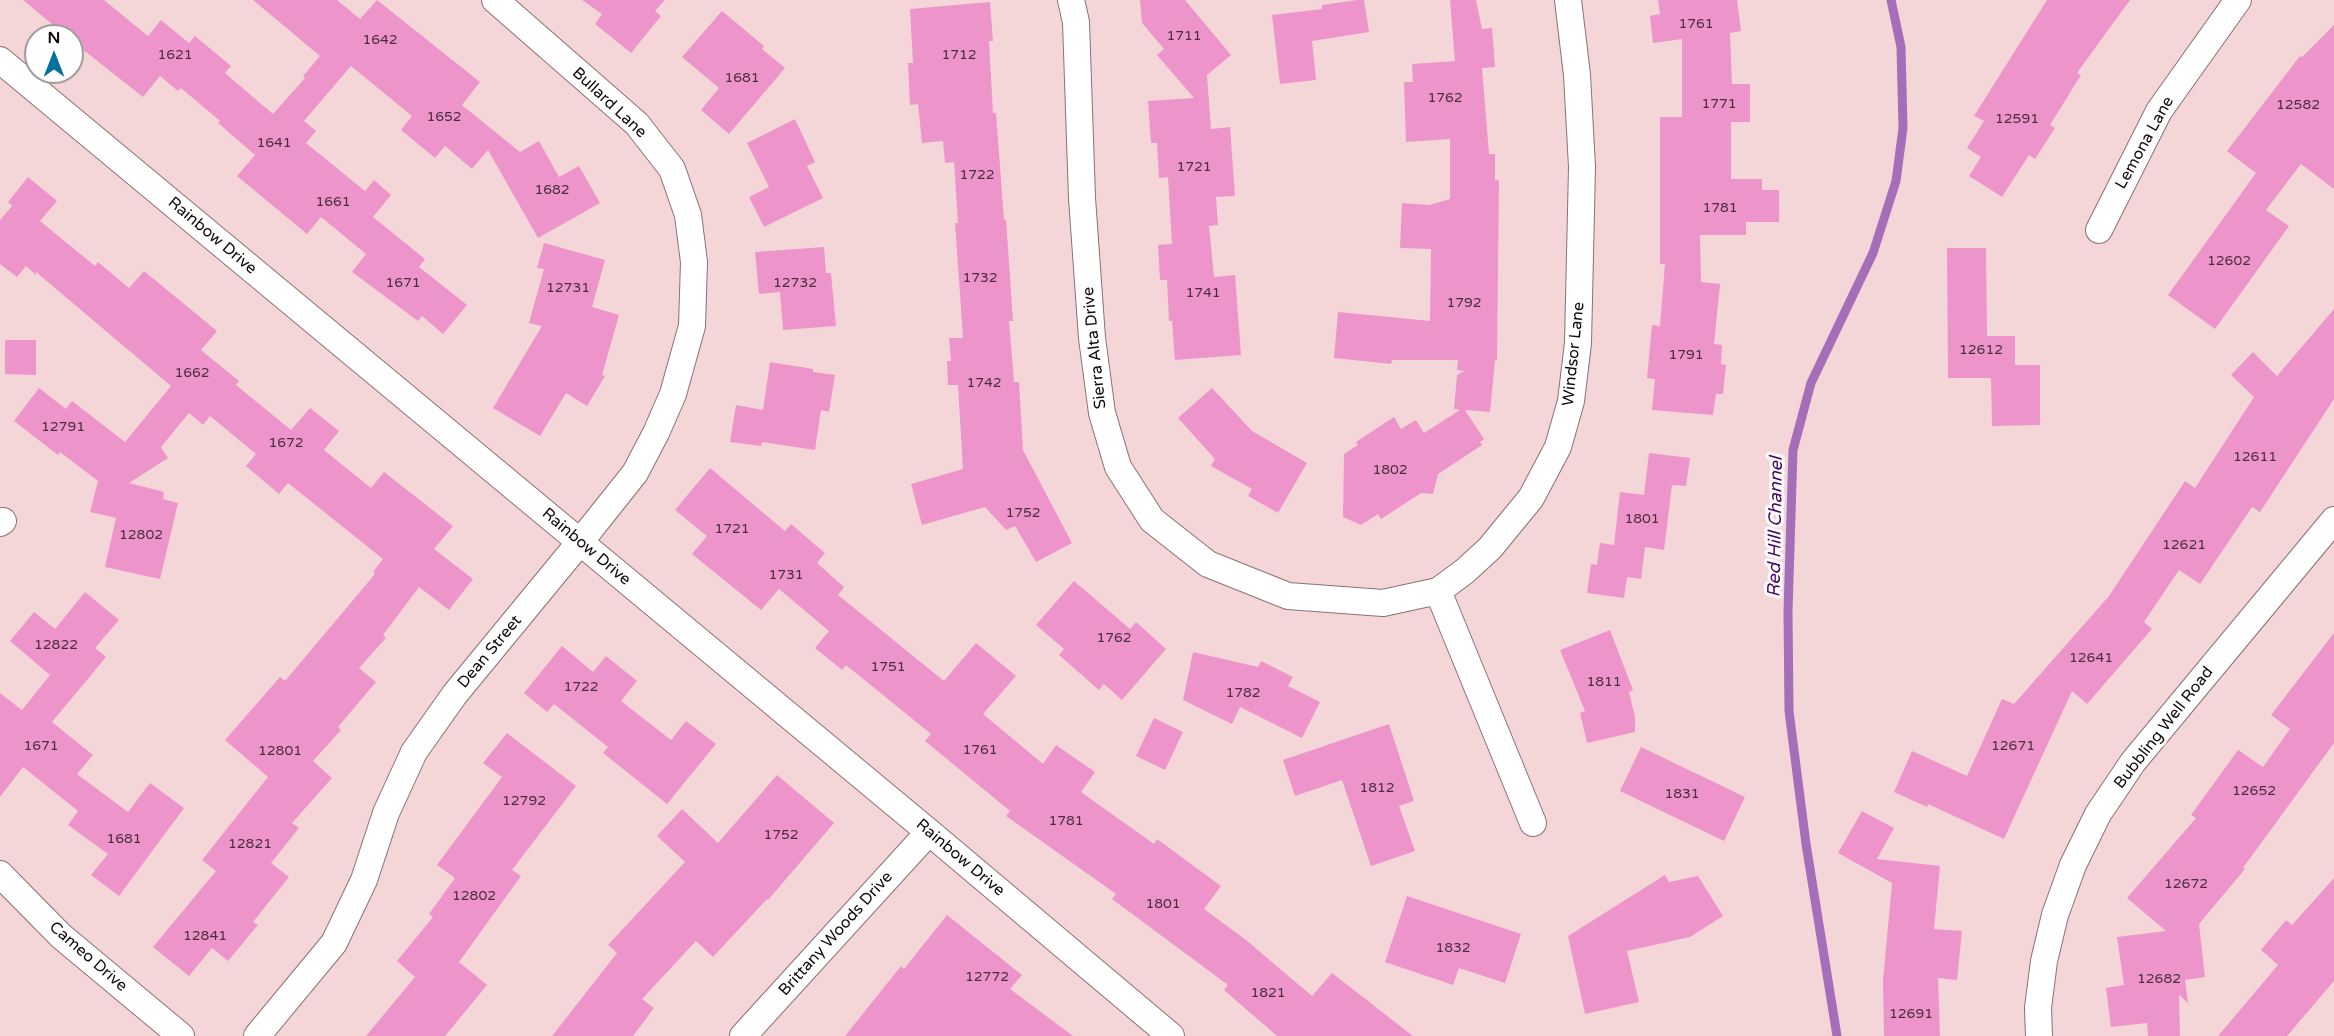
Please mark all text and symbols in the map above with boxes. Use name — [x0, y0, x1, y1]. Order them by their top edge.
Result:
house number: 1761 — [1678, 16, 1714, 32]
north arrow — [24, 24, 84, 84]
text: N — [48, 28, 60, 48]
house number: 1711 — [1166, 28, 1202, 44]
house number: 1642 — [362, 32, 398, 48]
house number: 1621 — [157, 47, 193, 63]
house number: 1712 — [941, 47, 977, 63]
street label: Bullard Lane — [568, 64, 650, 142]
house number: 1681 — [724, 70, 760, 86]
house number: 1762 — [1427, 90, 1463, 106]
street label: Lemona Lane — [2112, 93, 2178, 193]
house number: 1771 — [1701, 96, 1737, 112]
house number: 12582 — [2276, 97, 2320, 113]
house number: 1652 — [426, 109, 462, 125]
house number: 12591 — [1995, 111, 2039, 127]
house number: 1641 — [256, 135, 292, 151]
house number: 1721 — [1176, 159, 1212, 175]
house number: 1722 — [959, 167, 995, 183]
house number: 1682 — [534, 182, 570, 198]
street label: Rainbow Drive — [164, 193, 260, 279]
house number: 1661 — [315, 194, 351, 210]
house number: 1781 — [1702, 200, 1738, 216]
house number: 12602 — [2207, 253, 2251, 269]
house number: 1732 — [962, 270, 998, 286]
house number: 1671 — [385, 275, 421, 291]
house number: 12732 — [773, 275, 817, 291]
house number: 12731 — [546, 280, 590, 296]
house number: 1741 — [1185, 285, 1221, 301]
street label: Sierra Alta Drive — [1079, 286, 1111, 410]
house number: 1792 — [1446, 295, 1482, 311]
street label: Windsor Lane — [1559, 301, 1589, 407]
house number: 12612 — [1959, 342, 2003, 358]
house number: 1791 — [1668, 347, 1704, 363]
house number: 1662 — [174, 365, 210, 381]
house number: 1742 — [966, 375, 1002, 391]
house number: 12791 — [41, 419, 85, 435]
house number: 1672 — [268, 435, 304, 451]
house number: 12611 — [2233, 449, 2277, 465]
water label: Red Hill Channel — [1764, 456, 1788, 598]
house number: 1802 — [1372, 462, 1408, 478]
street label: Rainbow Drive — [538, 504, 634, 590]
house number: 1752 — [1005, 505, 1041, 521]
house number: 1801 — [1624, 511, 1660, 527]
house number: 1721 — [714, 521, 750, 537]
house number: 12802 — [119, 527, 163, 543]
house number: 12621 — [2162, 537, 2206, 553]
house number: 1731 — [768, 567, 804, 583]
street label: Dean Street — [454, 612, 526, 692]
house number: 1762 — [1096, 630, 1132, 646]
house number: 12822 — [34, 637, 78, 653]
house number: 12641 — [2069, 650, 2113, 666]
house number: 1751 — [870, 659, 906, 675]
street label: Bubbling Well Road — [2110, 663, 2218, 793]
house number: 1811 — [1586, 674, 1622, 690]
house number: 1722 — [563, 679, 599, 695]
house number: 1782 — [1225, 685, 1261, 701]
house number: 1671 — [23, 738, 59, 754]
house number: 12671 — [1991, 738, 2035, 754]
house number: 1761 — [962, 742, 998, 758]
house number: 12801 — [258, 743, 302, 759]
house number: 1812 — [1359, 780, 1395, 796]
house number: 12652 — [2232, 783, 2276, 799]
house number: 1831 — [1664, 786, 1700, 802]
house number: 12792 — [502, 793, 546, 809]
house number: 1781 — [1048, 813, 1084, 829]
street label: Rainbow Drive — [912, 815, 1008, 901]
house number: 1752 — [763, 827, 799, 843]
house number: 1681 — [106, 831, 142, 847]
house number: 12821 — [228, 836, 272, 852]
street label: Brittany Woods Drive — [775, 868, 897, 1000]
house number: 12672 — [2164, 876, 2208, 892]
house number: 12802 — [452, 888, 496, 904]
house number: 1801 — [1145, 896, 1181, 912]
street label: Cameo Drive — [45, 918, 131, 996]
house number: 12841 — [183, 928, 227, 944]
house number: 1832 — [1435, 940, 1471, 956]
house number: 12772 — [965, 969, 1009, 985]
house number: 12682 — [2137, 971, 2181, 987]
house number: 1821 — [1250, 985, 1286, 1001]
house number: 12691 — [1889, 1006, 1933, 1022]

